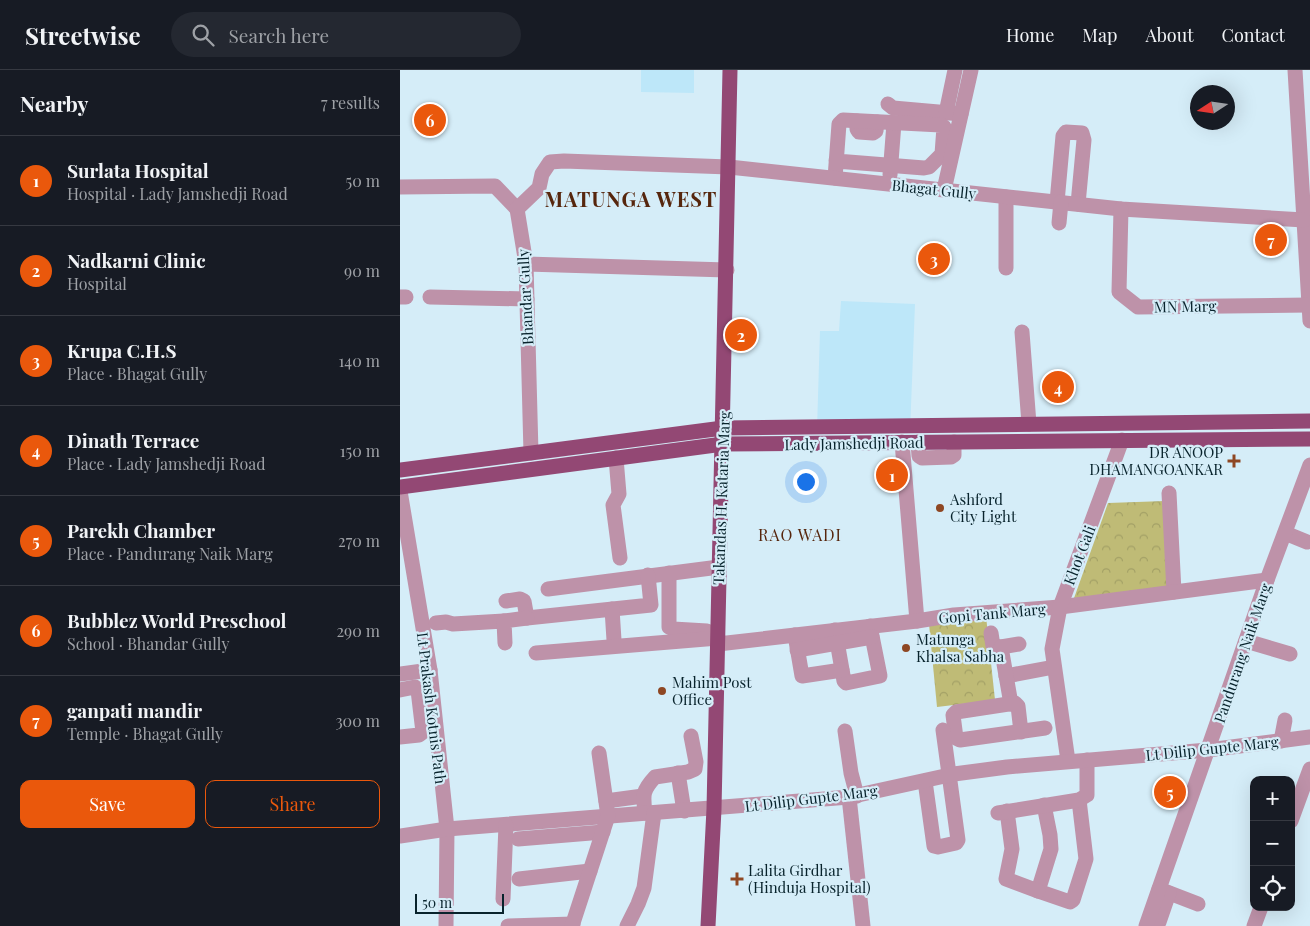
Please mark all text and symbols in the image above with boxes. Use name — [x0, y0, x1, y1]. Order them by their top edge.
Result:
search box — [171, 12, 521, 57]
text: Streetwise — [25, 19, 141, 51]
icon: search — [189, 21, 217, 49]
text: Search here — [229, 22, 329, 48]
text: Home — [1006, 23, 1054, 47]
text: Map — [1082, 23, 1117, 47]
text: About — [1145, 23, 1194, 47]
text: Contact — [1222, 23, 1285, 47]
north arrow — [1190, 85, 1235, 130]
text: Nearby — [20, 89, 89, 117]
text: 7 results — [321, 92, 380, 113]
pin: 6 — [414, 101, 446, 139]
text: Surlata Hospital — [67, 157, 209, 183]
text: 1 — [33, 170, 39, 191]
text: 50 m — [346, 170, 380, 191]
street label: Bhagat Gully — [891, 175, 978, 203]
text: Hospital · Lady Jamshedji Road — [67, 183, 288, 204]
district label: MATUNGA WEST — [545, 185, 717, 212]
pin: 7 — [1255, 221, 1287, 259]
pin: 3 — [918, 240, 950, 278]
text: Nadkarni Clinic — [67, 247, 206, 273]
street label: Bhandar Gully — [512, 248, 538, 346]
text: 2 — [32, 260, 40, 281]
text: 90 m — [344, 260, 380, 281]
text: Hospital — [67, 273, 127, 294]
street label: MN Marg — [1154, 295, 1216, 317]
pin: 2 — [725, 316, 757, 354]
text: Krupa C.H.S — [67, 337, 176, 363]
text: 3 — [32, 350, 40, 371]
text: 140 m — [338, 350, 380, 371]
text: Place · Bhagat Gully — [67, 363, 207, 384]
pin: 4 — [1042, 368, 1074, 406]
street label: Takandas H. Kataria Marg — [708, 411, 734, 585]
text: Dinath Terrace — [67, 427, 199, 453]
street label: Lady Jamshedji Road — [784, 432, 924, 454]
text: 4 — [32, 440, 40, 461]
text: 150 m — [340, 440, 380, 461]
place label: DR ANOOP DHAMANGOANKAR — [1089, 442, 1223, 479]
text: Place · Lady Jamshedji Road — [67, 453, 265, 474]
marker: DR ANOOP DHAMANGOANKAR — [1227, 454, 1241, 468]
pin: 1 — [876, 456, 908, 494]
your location — [793, 469, 819, 495]
place label: Ashford City Light — [949, 489, 1017, 526]
marker: Ashford City Light — [934, 502, 946, 514]
text: Parekh Chamber — [67, 517, 215, 543]
street label: Khot Gali — [1059, 522, 1100, 588]
district label: RAO WADI — [758, 524, 842, 545]
text: 5 — [32, 530, 40, 551]
text: 270 m — [338, 530, 380, 551]
text: Place · Pandurang Naik Marg — [67, 543, 273, 564]
street label: Pandurang Naik Marg — [1209, 581, 1275, 725]
street label: Gopi Tank Marg — [938, 598, 1047, 628]
text: Bubblez World Preschool — [67, 607, 286, 633]
text: 6 — [32, 620, 40, 641]
text: 290 m — [336, 620, 380, 641]
place label: Matunga Khalsa Sabha — [916, 629, 1005, 666]
street label: Lt Prakash Kotnis Path — [413, 631, 451, 785]
text: School · Bhandar Gully — [67, 633, 230, 654]
marker: Matunga Khalsa Sabha — [900, 642, 912, 654]
place label: Mahim Post Office — [672, 672, 752, 709]
marker: Mahim Post Office — [656, 685, 668, 697]
text: ganpati mandir — [67, 697, 202, 723]
text: 7 — [32, 710, 40, 731]
text: 300 m — [335, 710, 380, 731]
text: Temple · Bhagat Gully — [67, 723, 223, 744]
street label: Lt Dilip Gupte Marg — [1144, 731, 1280, 765]
pin: 5 — [1154, 773, 1186, 811]
map controls — [1250, 776, 1295, 911]
button: + — [1250, 776, 1295, 821]
button: Save — [20, 780, 195, 828]
button: Share — [205, 780, 380, 828]
street label: Lt Dilip Gupte Marg — [743, 780, 879, 816]
button: − — [1250, 821, 1295, 866]
place label: Lalita Girdhar (Hinduja Hospital) — [748, 860, 871, 897]
button: locate — [1250, 866, 1295, 911]
marker: Lalita Girdhar (Hinduja Hospital) — [730, 872, 744, 886]
scale bar — [415, 891, 504, 914]
text: 50 m — [422, 893, 452, 912]

